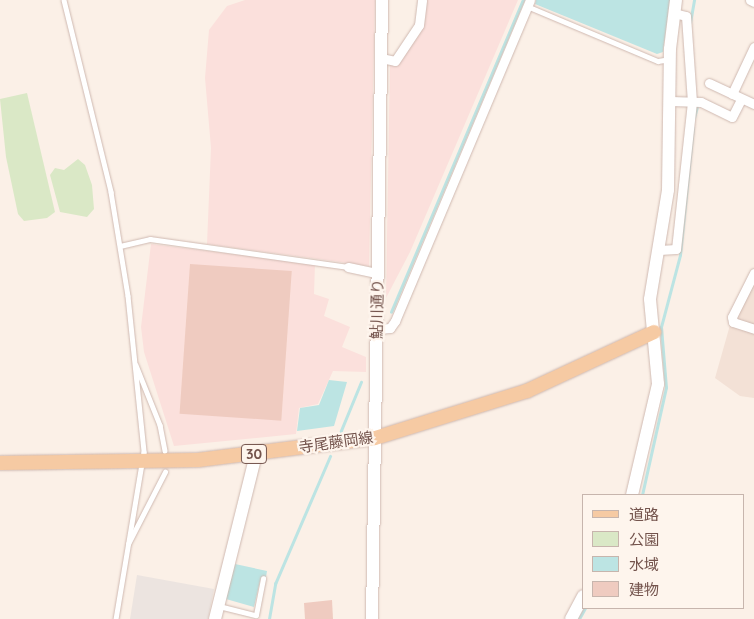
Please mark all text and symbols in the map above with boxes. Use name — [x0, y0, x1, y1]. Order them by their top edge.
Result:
street label: 鮎川通り — [367, 279, 387, 339]
street label: 寺尾藤岡線 — [298, 428, 374, 456]
road number: 30 — [240, 442, 268, 466]
legend — [582, 494, 744, 609]
text: 道路 — [629, 505, 659, 524]
text: 公園 — [629, 530, 659, 549]
text: 水域 — [629, 555, 659, 574]
text: 建物 — [629, 580, 659, 599]

